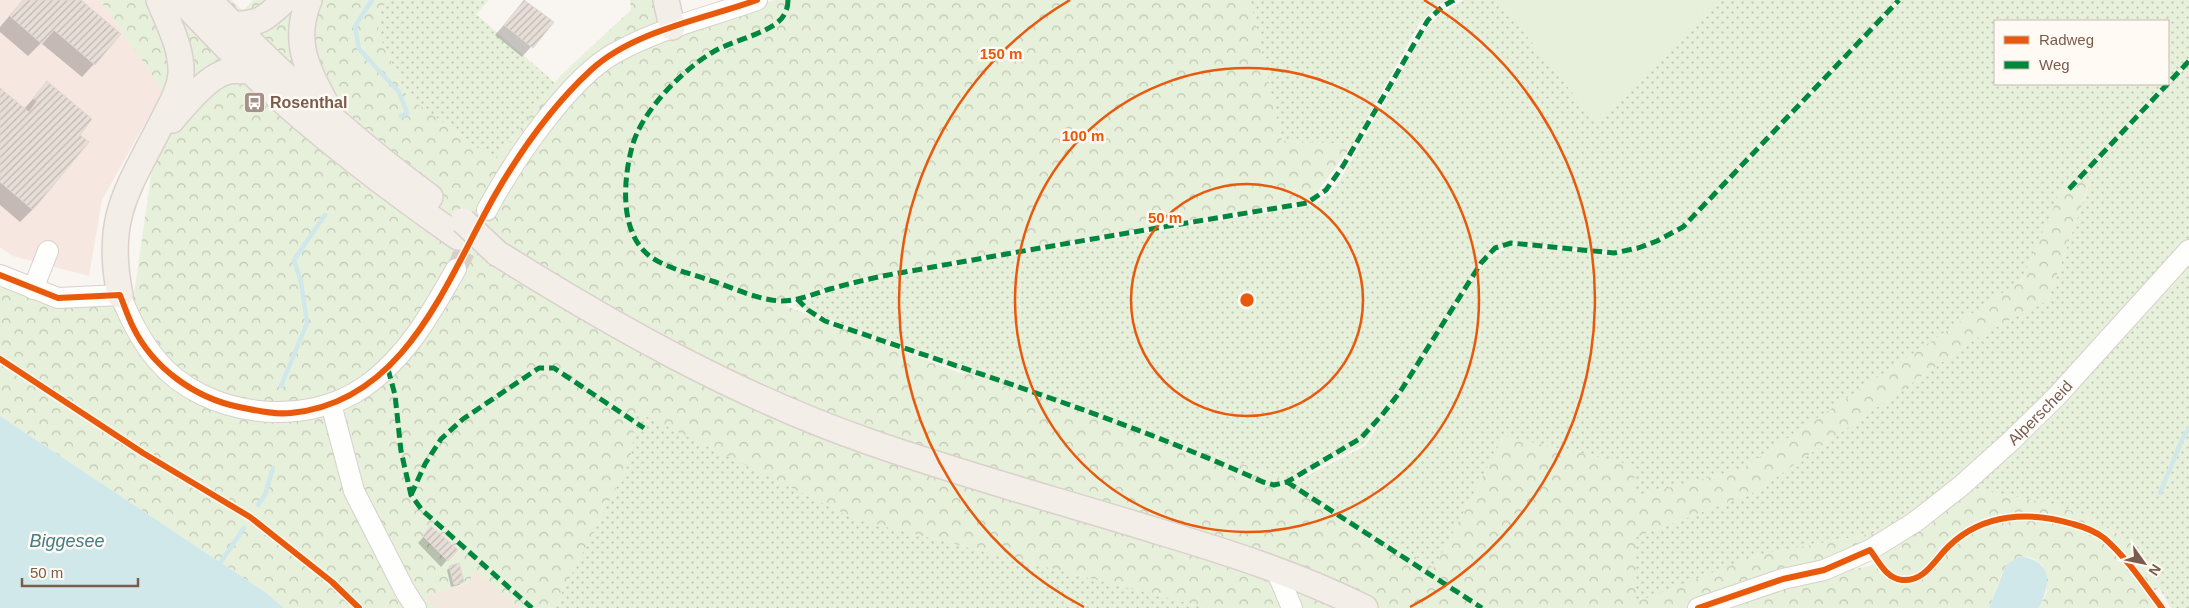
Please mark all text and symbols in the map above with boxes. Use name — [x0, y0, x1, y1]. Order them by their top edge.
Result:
legend — [1994, 20, 2169, 85]
text: Radweg — [2039, 31, 2094, 48]
text: 150 m — [980, 45, 1022, 62]
text: Weg — [2039, 56, 2070, 73]
bus stop icon: Rosenthal — [242, 90, 266, 114]
place label: Rosenthal — [270, 94, 347, 111]
text: 100 m — [1062, 127, 1104, 144]
text: 50 m — [1148, 209, 1182, 226]
centre of rings — [1238, 291, 1256, 309]
street label: Alperscheid — [2004, 377, 2076, 448]
water label: Biggesee — [29, 531, 105, 551]
north arrow — [2119, 538, 2169, 588]
scale bar — [22, 556, 139, 588]
text: N — [2145, 561, 2164, 579]
text: 50 m — [30, 564, 63, 581]

